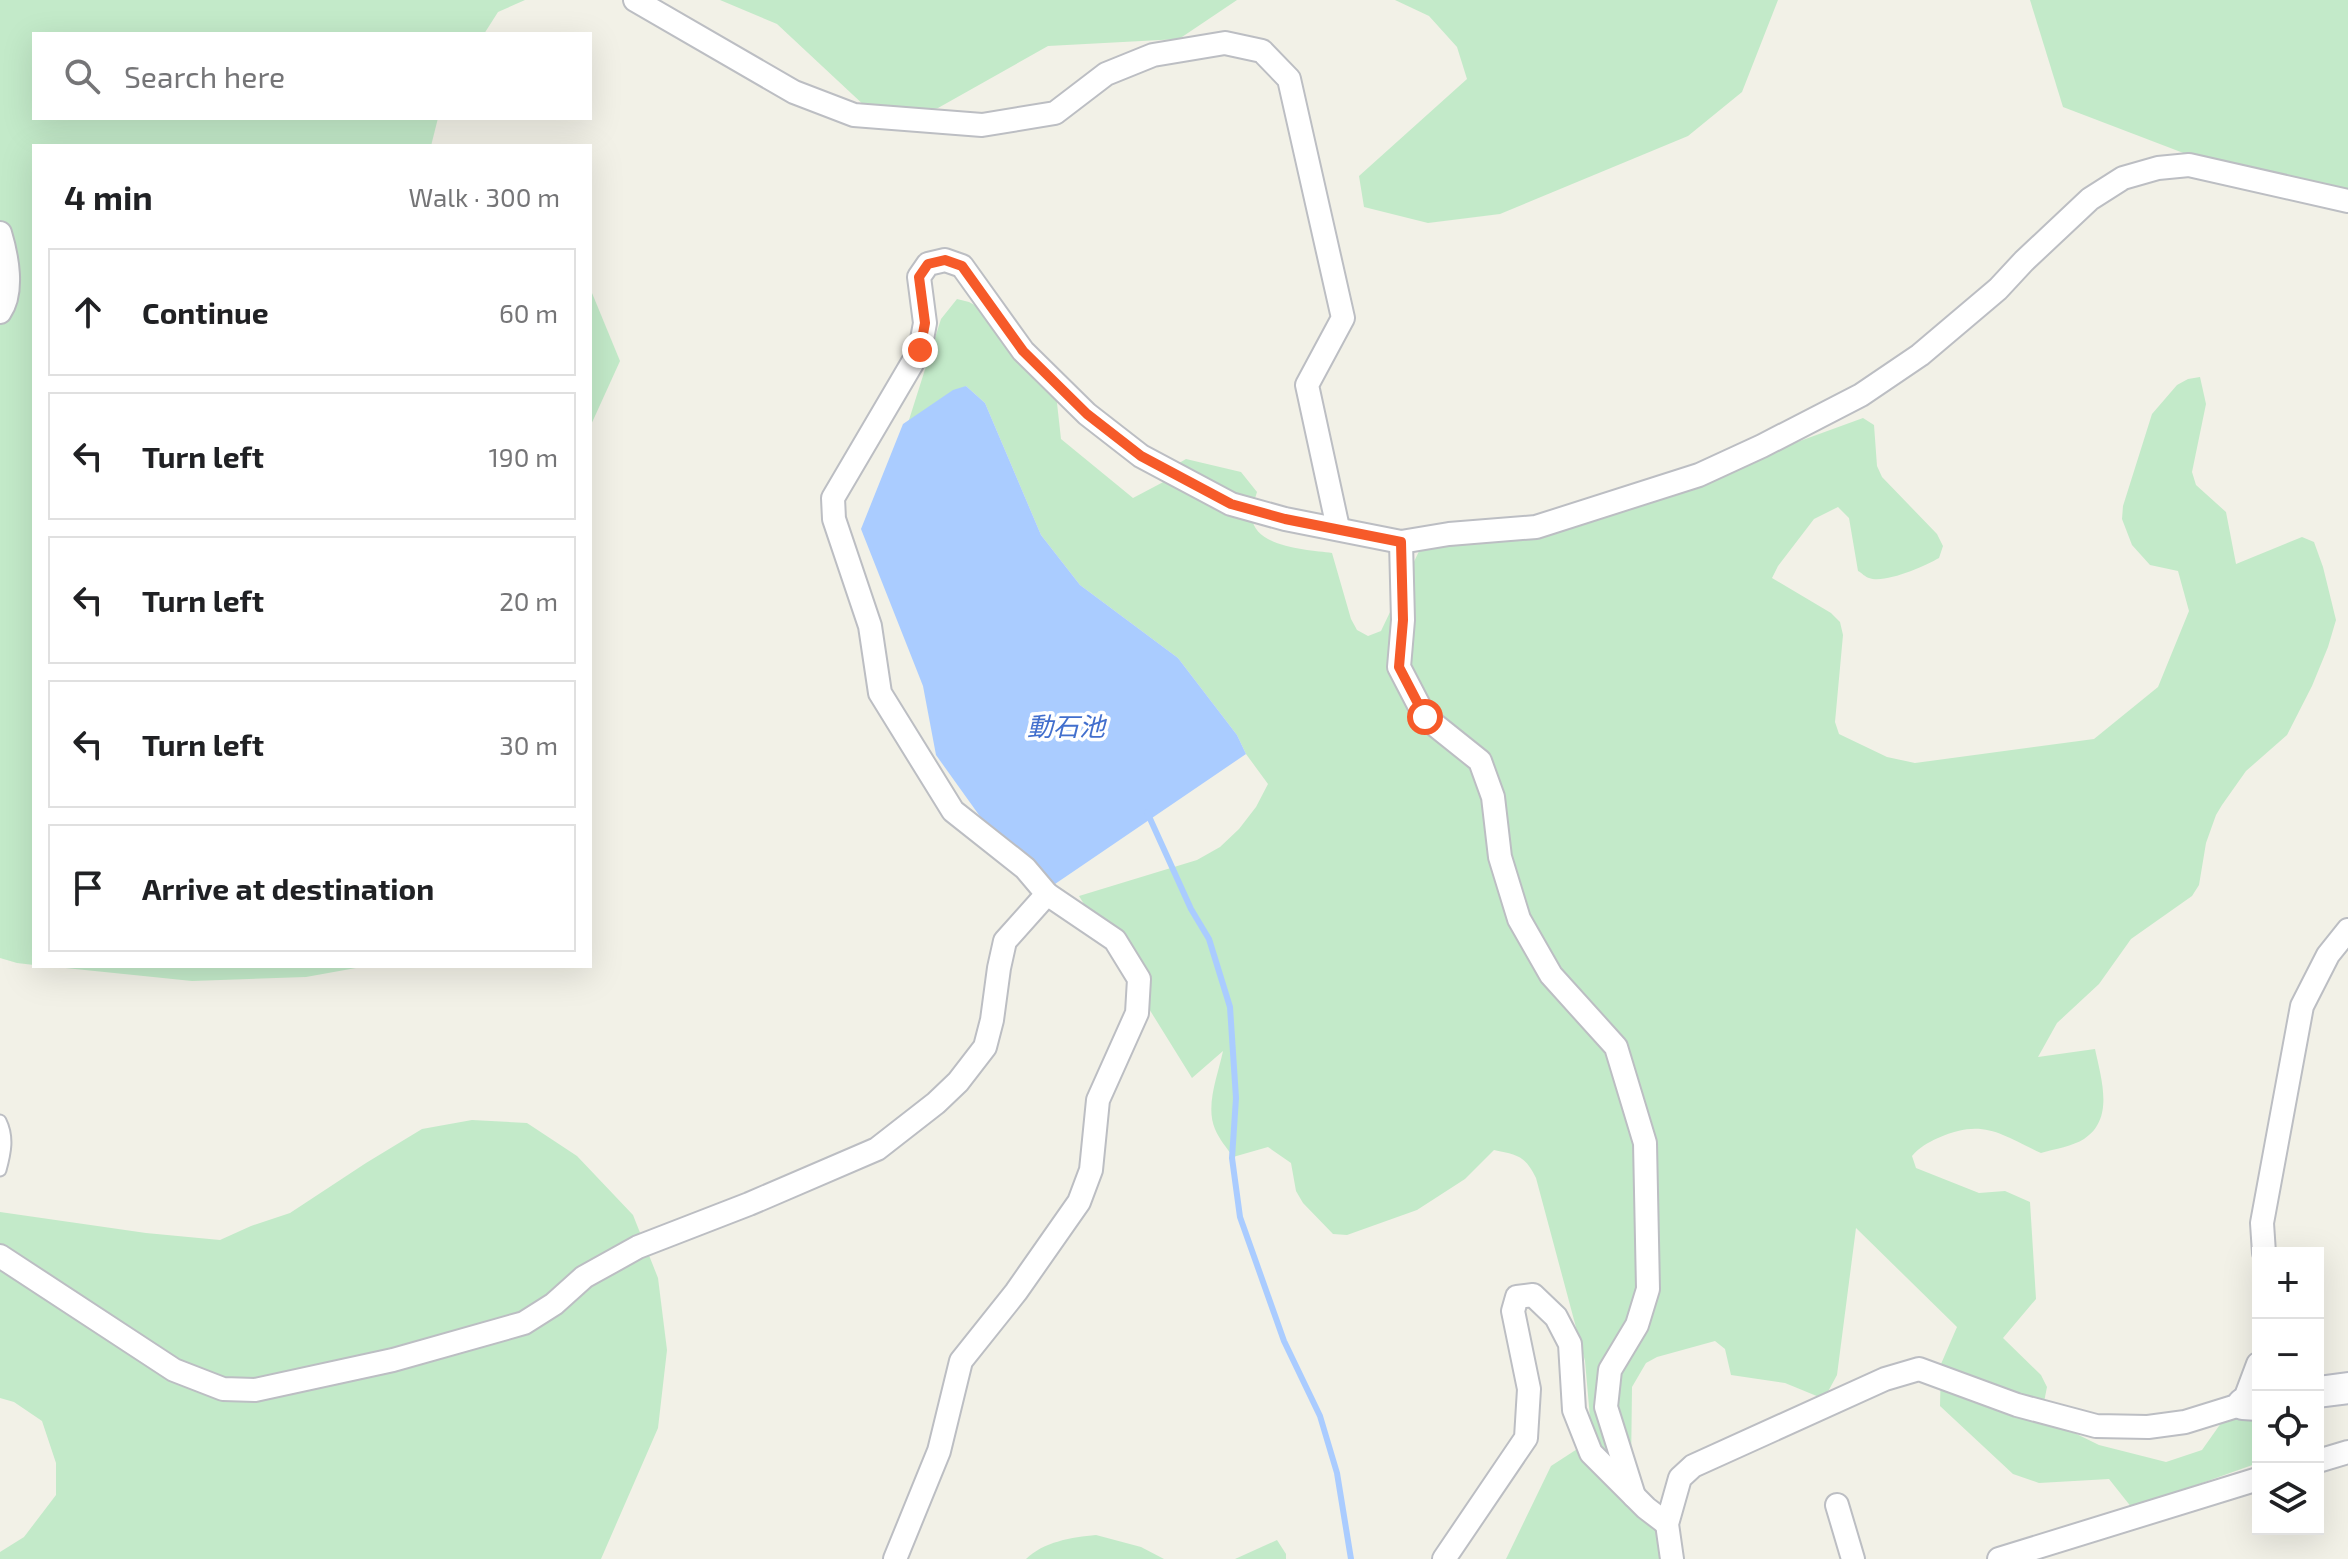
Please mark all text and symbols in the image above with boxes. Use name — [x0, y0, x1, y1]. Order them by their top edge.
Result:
search box — [32, 32, 592, 120]
icon: search — [60, 54, 104, 98]
text: Search here — [124, 58, 285, 94]
text: 4 min — [64, 176, 153, 217]
text: Walk · 300 m — [409, 181, 560, 212]
icon: ahead — [66, 290, 110, 334]
text: Continue — [142, 294, 269, 330]
text: 60 m — [499, 297, 558, 328]
route end — [902, 332, 938, 368]
icon: left — [66, 434, 110, 478]
text: Turn left — [142, 438, 264, 474]
text: 190 m — [489, 441, 558, 472]
icon: left — [66, 578, 110, 622]
text: Turn left — [142, 582, 264, 618]
text: 20 m — [499, 585, 558, 616]
route start — [1407, 699, 1443, 735]
water label: 動石池 — [1027, 710, 1108, 741]
icon: left — [66, 722, 110, 766]
text: Turn left — [142, 726, 264, 762]
text: 30 m — [499, 729, 558, 760]
icon: arrive — [66, 866, 110, 910]
text: Arrive at destination — [142, 870, 434, 906]
map controls — [2252, 1247, 2324, 1535]
button: + — [2252, 1247, 2324, 1319]
button: − — [2252, 1319, 2324, 1391]
button: locate — [2252, 1391, 2324, 1463]
button: layers — [2252, 1463, 2324, 1535]

